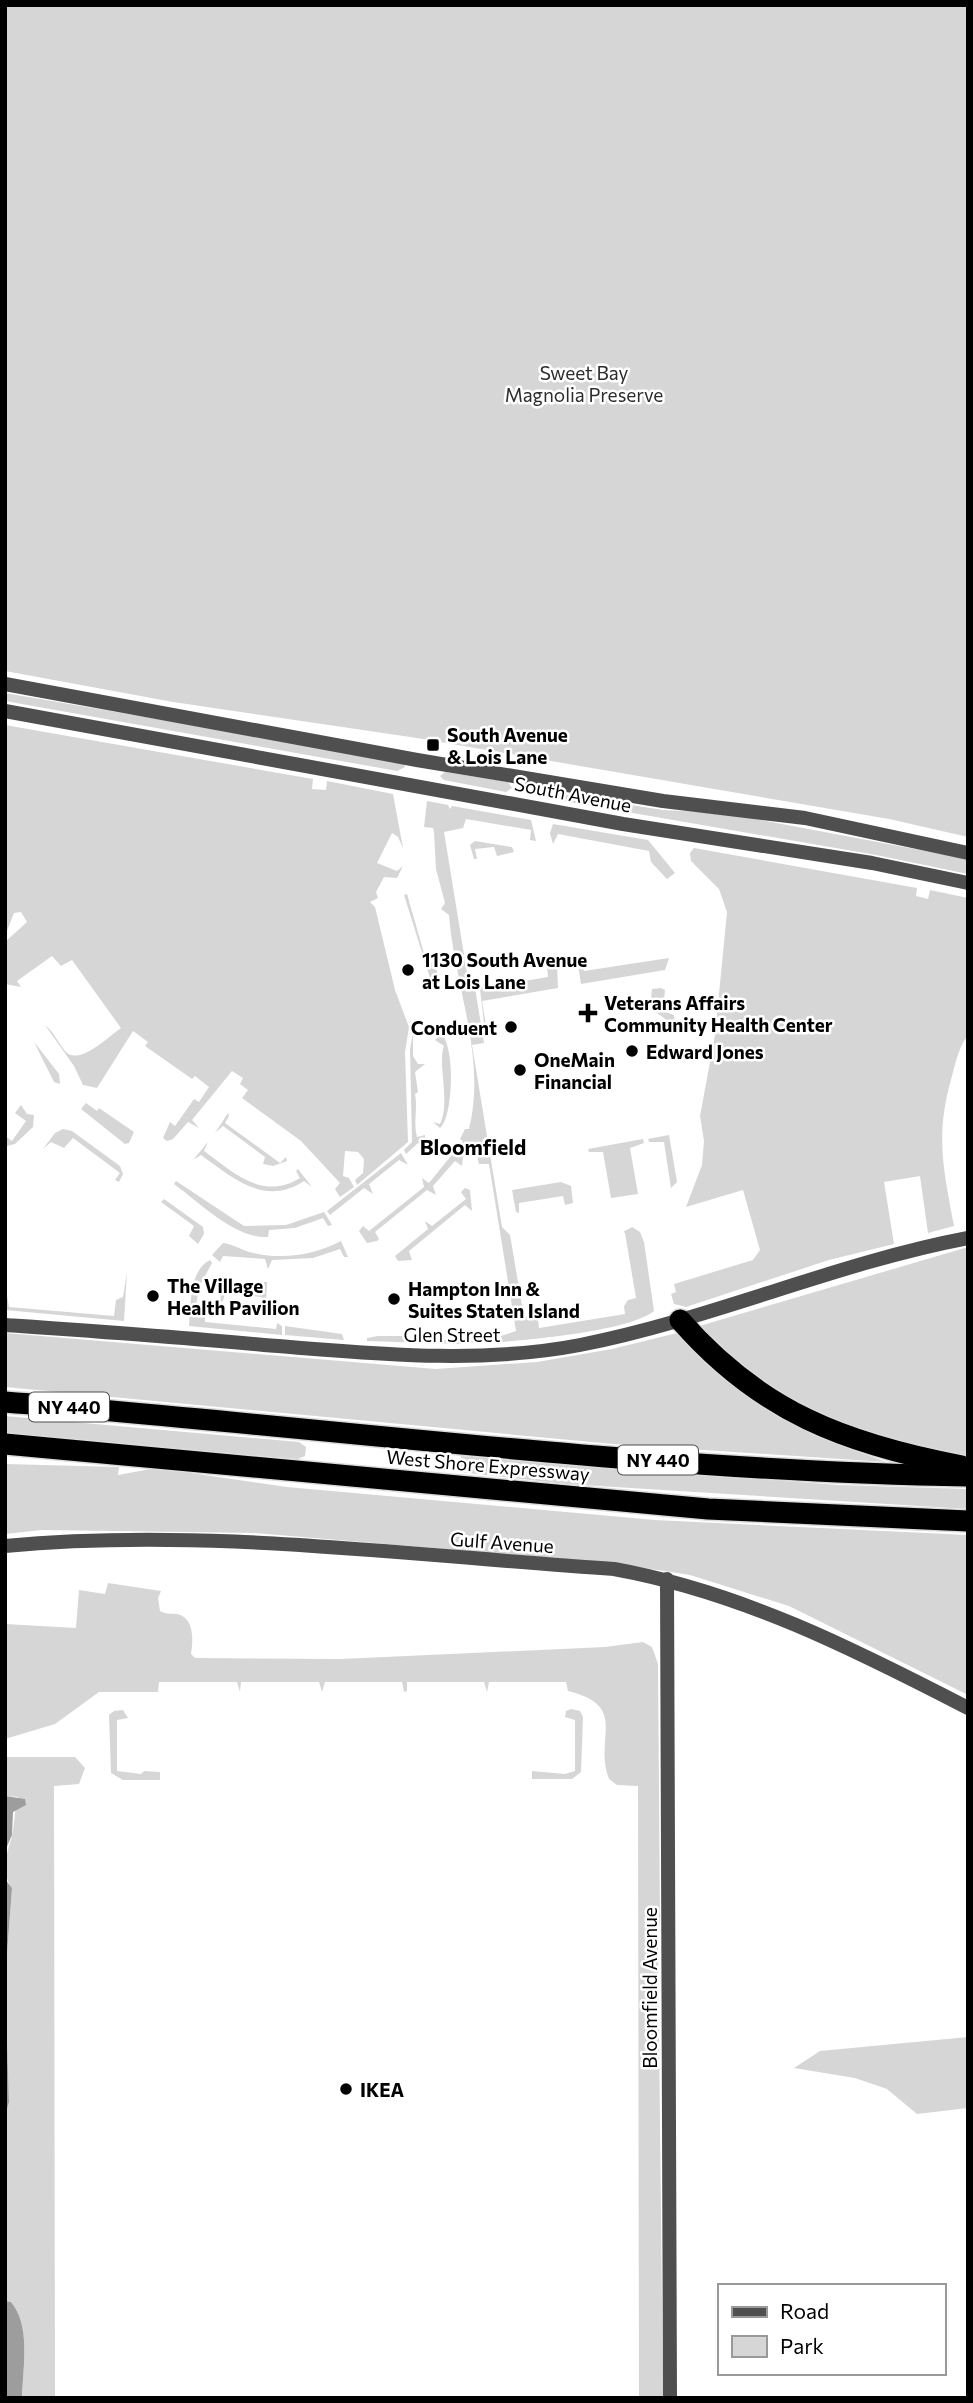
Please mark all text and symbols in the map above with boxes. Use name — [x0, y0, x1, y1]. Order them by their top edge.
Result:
park label: Sweet Bay Magnolia Preserve — [505, 361, 663, 406]
place label: South Avenue & Lois Lane — [447, 723, 568, 768]
marker: South Avenue & Lois Lane — [425, 737, 441, 753]
street label: South Avenue — [513, 771, 633, 817]
place label: 1130 South Avenue at Lois Lane — [422, 948, 587, 993]
marker: 1130 South Avenue at Lois Lane — [400, 962, 416, 978]
place label: Veterans Affairs Community Health Center — [604, 991, 833, 1036]
marker: Veterans Affairs Community Health Center — [578, 1003, 598, 1023]
place label: Conduent — [411, 1016, 497, 1039]
marker: Conduent — [503, 1019, 519, 1035]
place label: Edward Jones — [646, 1040, 764, 1063]
marker: Edward Jones — [624, 1043, 640, 1059]
place label: OneMain Financial — [534, 1048, 615, 1093]
marker: OneMain Financial — [512, 1062, 528, 1078]
district label: Bloomfield — [420, 1134, 526, 1159]
place label: The Village Health Pavilion — [167, 1274, 300, 1319]
place label: Hampton Inn & Suites Staten Island — [408, 1277, 580, 1322]
marker: The Village Health Pavilion — [145, 1288, 161, 1304]
marker: Hampton Inn & Suites Staten Island — [386, 1291, 402, 1307]
street label: Glen Street — [403, 1323, 501, 1346]
road number: NY 440 — [29, 1392, 109, 1422]
street label: West Shore Expressway — [385, 1445, 591, 1485]
road number: NY 440 — [618, 1446, 698, 1475]
street label: Gulf Avenue — [449, 1527, 555, 1557]
street label: Bloomfield Avenue — [638, 1907, 661, 2069]
place label: IKEA — [360, 2078, 405, 2101]
marker: IKEA — [338, 2081, 354, 2097]
legend — [718, 2284, 945, 2375]
text: Road — [780, 2298, 829, 2323]
text: Park — [780, 2333, 824, 2358]

